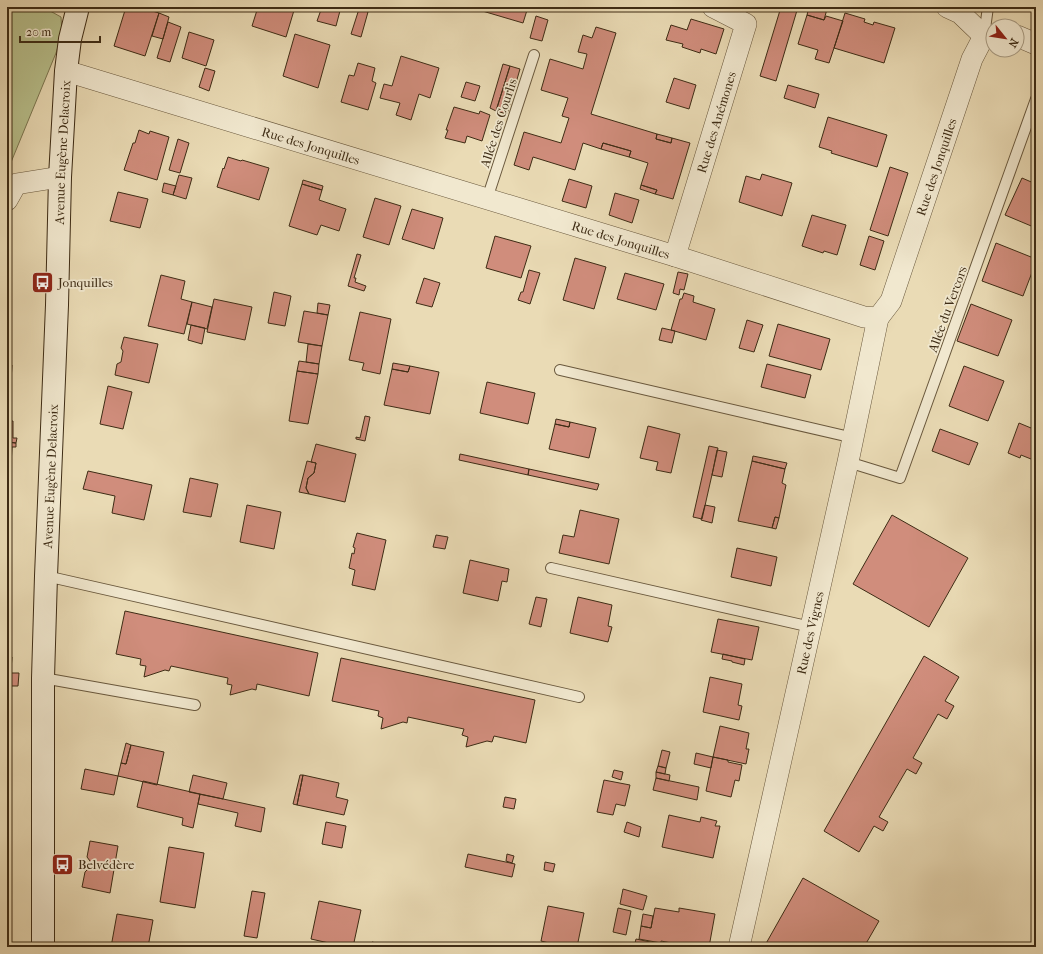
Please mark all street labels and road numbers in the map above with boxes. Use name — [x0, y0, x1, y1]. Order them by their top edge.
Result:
street label: Rue des Anémones — [694, 70, 739, 175]
street label: Allée des Courlis — [477, 77, 520, 170]
street label: Avenue Eugène Delacroix — [52, 80, 73, 226]
street label: Rue des Jonquilles — [913, 116, 960, 218]
street label: Rue des Jonquilles — [260, 124, 362, 168]
street label: Rue des Jonquilles — [570, 218, 672, 262]
street label: Allée du Vercors — [925, 264, 970, 355]
street label: Avenue Eugène Delacroix — [40, 403, 61, 550]
street label: Rue des Vignes — [793, 590, 827, 676]

